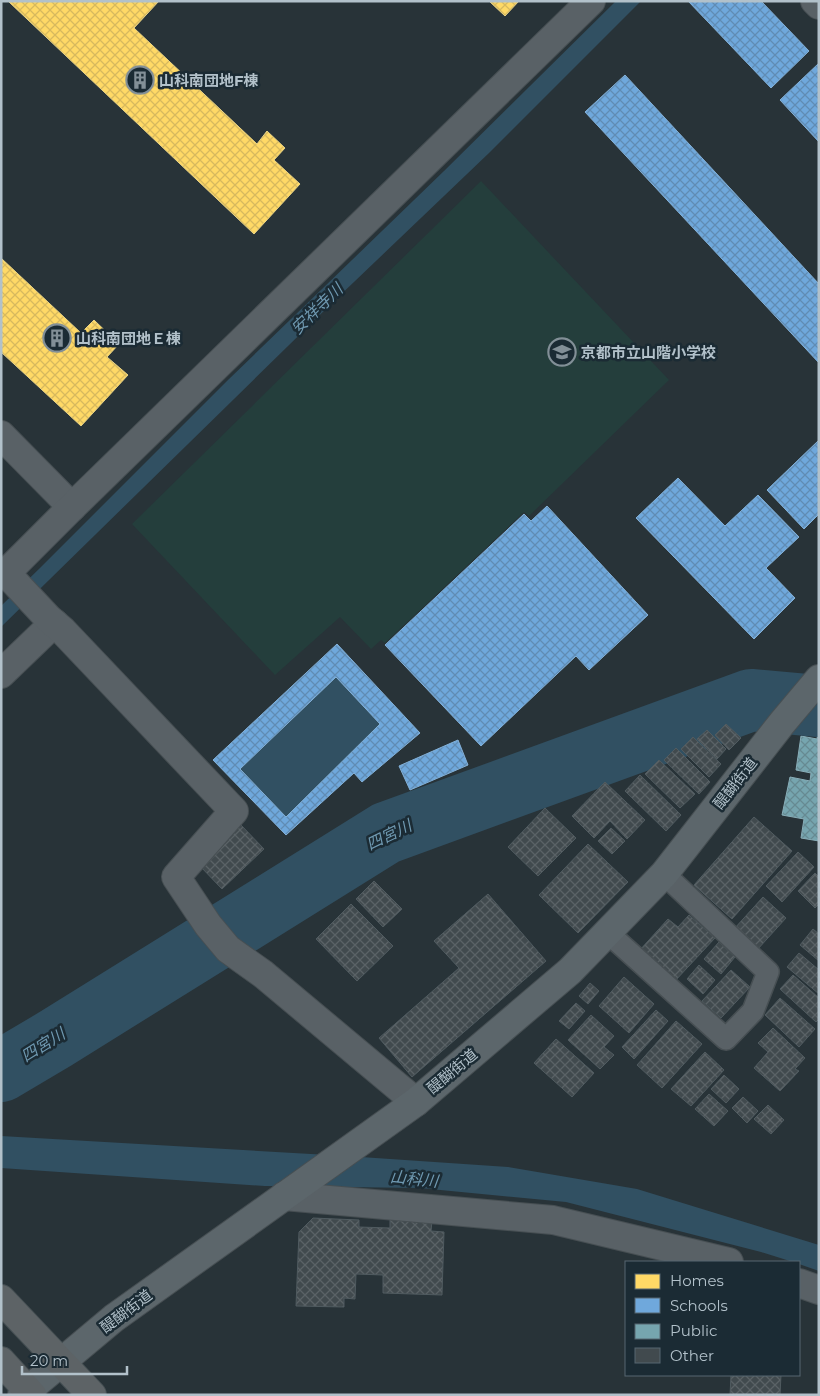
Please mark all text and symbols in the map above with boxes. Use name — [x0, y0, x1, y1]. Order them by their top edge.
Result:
building icon: 山科南団地F棟 — [125, 65, 155, 95]
place label: 山科南団地F棟 — [159, 71, 259, 90]
water label: 安祥寺川 — [287, 279, 348, 338]
building icon: 山科南団地Ｅ棟 — [42, 323, 72, 353]
place label: 山科南団地Ｅ棟 — [76, 329, 181, 348]
school or university icon: 京都市立山階小学校 — [547, 337, 577, 367]
place label: 京都市立山階小学校 — [581, 343, 716, 362]
street label: 醍醐街道 — [709, 754, 761, 812]
water label: 四宮川 — [363, 815, 417, 854]
water label: 四宮川 — [18, 1023, 70, 1066]
street label: 醍醐街道 — [423, 1044, 481, 1098]
water label: 山科川 — [389, 1167, 441, 1191]
legend — [625, 1261, 800, 1376]
text: Homes — [670, 1271, 724, 1290]
street label: 醍醐街道 — [96, 1285, 156, 1337]
text: Schools — [670, 1296, 728, 1315]
text: Public — [670, 1321, 718, 1340]
scale bar — [22, 1344, 128, 1376]
text: Other — [670, 1346, 714, 1365]
text: 20 m — [30, 1351, 68, 1370]

